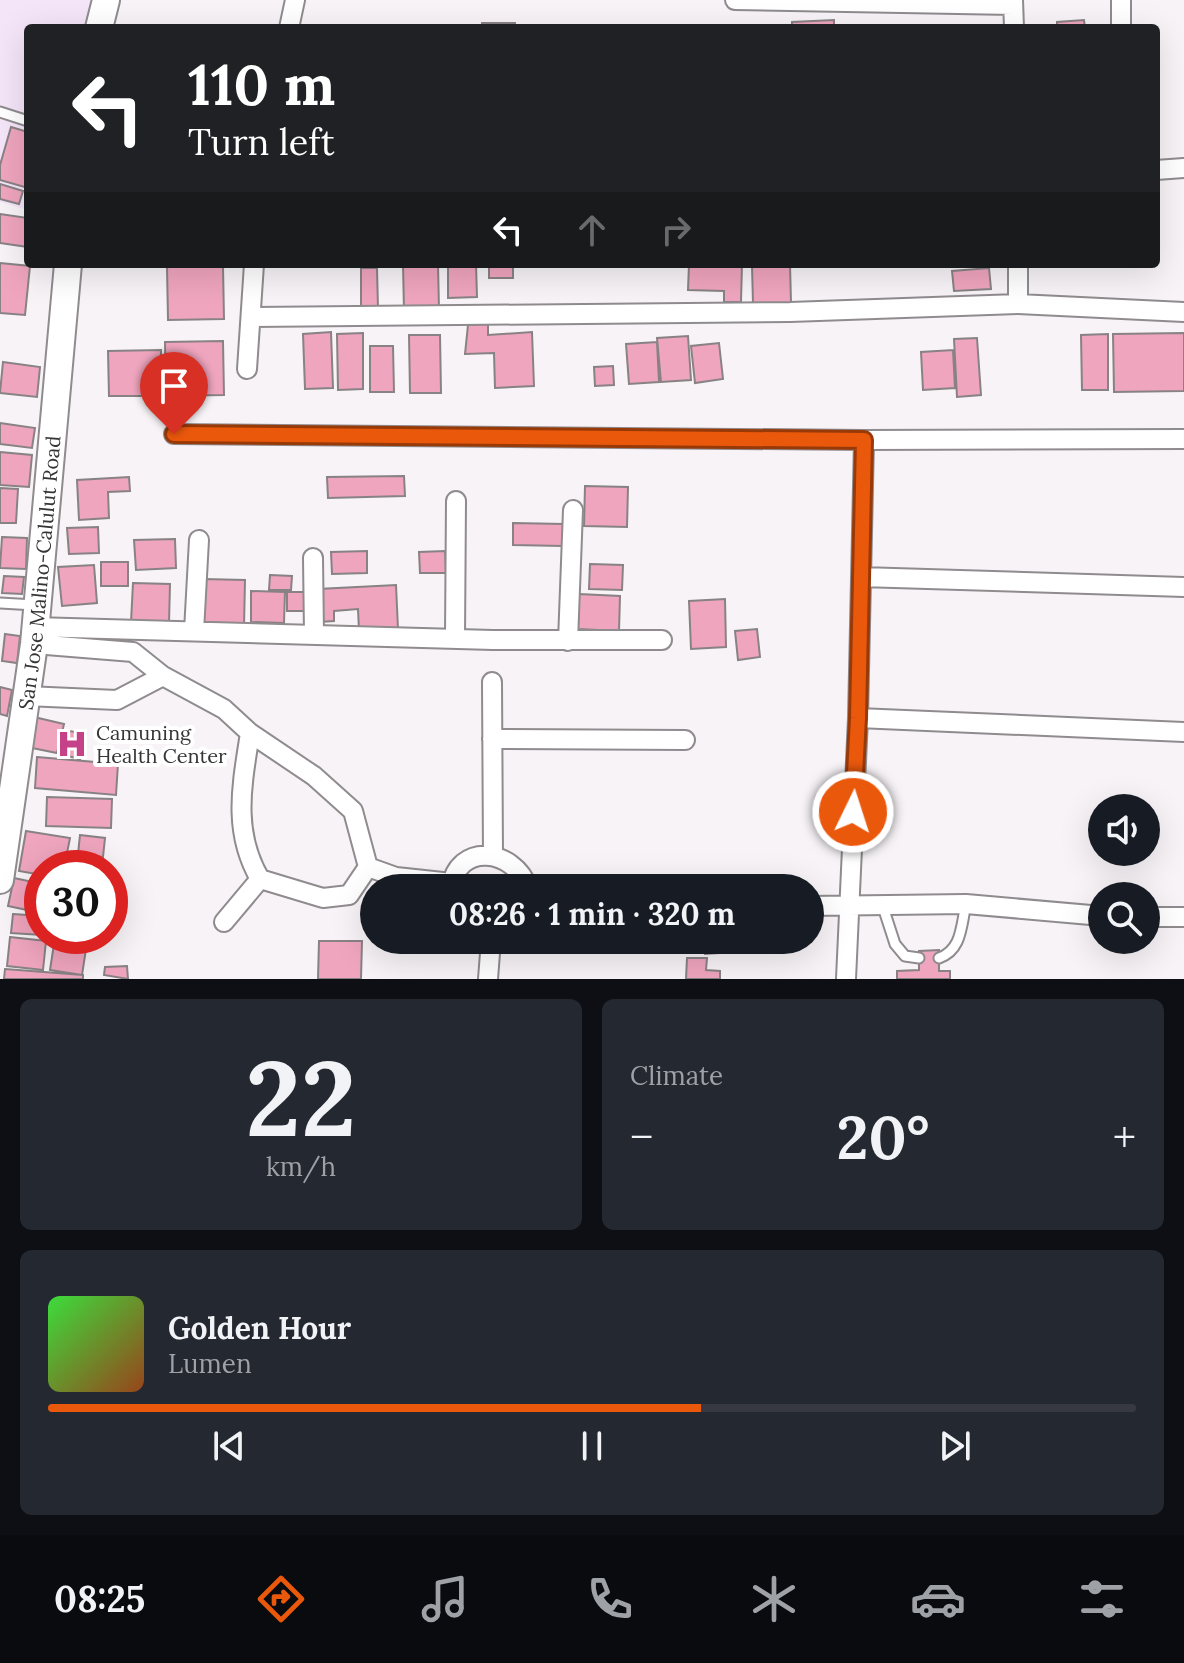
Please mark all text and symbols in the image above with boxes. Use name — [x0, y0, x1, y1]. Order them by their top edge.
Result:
text: 110 m — [188, 49, 335, 120]
icon: left — [56, 56, 160, 160]
text: Turn left — [188, 119, 335, 165]
icon: left — [486, 208, 530, 252]
icon: ahead — [570, 208, 614, 252]
icon: right — [654, 208, 698, 252]
pin — [140, 352, 208, 434]
icon: arrive — [152, 364, 196, 408]
street label: San Jose Malino-Calulut Road — [12, 434, 65, 711]
place label: Camuning Health Center — [96, 720, 227, 768]
hospital icon: Camuning Health Center — [55, 727, 89, 761]
position arrow — [811, 770, 895, 854]
map controls — [1088, 794, 1160, 954]
button: sound — [1088, 794, 1160, 866]
speed limit sign: 30 — [24, 850, 128, 954]
button: search — [1088, 882, 1160, 954]
text: 08:26 · 1 min · 320 m — [449, 895, 735, 933]
text: 22 — [246, 1031, 356, 1164]
text: Climate — [630, 1059, 723, 1092]
text: 20° — [836, 1099, 930, 1175]
text: − — [630, 1109, 653, 1165]
text: + — [1113, 1109, 1136, 1165]
text: km/h — [266, 1150, 336, 1183]
text: Golden Hour — [168, 1309, 351, 1347]
text: Lumen — [168, 1347, 252, 1380]
icon: previous — [207, 1424, 251, 1468]
icon: pause — [570, 1424, 614, 1468]
icon: next — [933, 1424, 977, 1468]
icon: directions — [253, 1571, 309, 1627]
icon: music — [417, 1571, 473, 1627]
icon: phone — [582, 1571, 638, 1627]
icon: climate — [746, 1571, 802, 1627]
icon: car — [910, 1571, 966, 1627]
icon: filters — [1074, 1571, 1130, 1627]
text: 08:25 — [54, 1576, 145, 1622]

